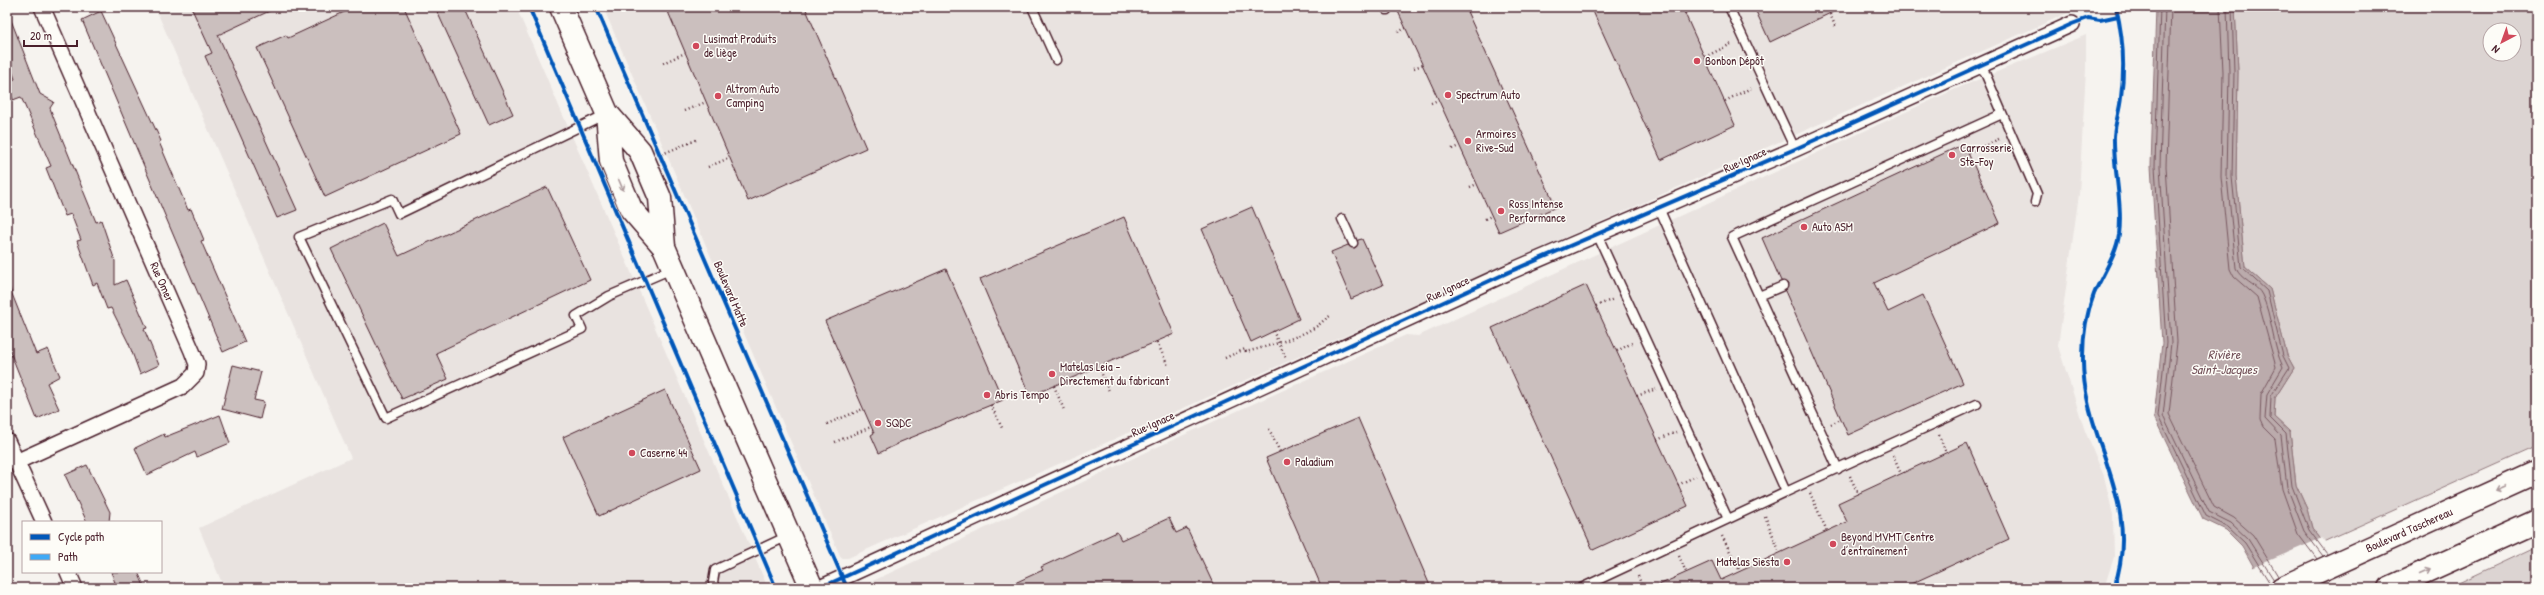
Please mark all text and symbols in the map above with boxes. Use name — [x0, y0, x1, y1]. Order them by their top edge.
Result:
scale bar — [24, 22, 77, 48]
north arrow — [2482, 22, 2522, 62]
text: 20 m — [30, 27, 52, 44]
place label: Lusimat Produits de liège — [704, 30, 777, 61]
marker: Lusimat Produits de liège — [691, 41, 701, 51]
text: N — [2489, 42, 2502, 57]
place label: Bonbon Dépôt — [1705, 52, 1765, 69]
marker: Bonbon Dépôt — [1692, 56, 1702, 66]
place label: Altrom Auto Camping — [726, 80, 779, 111]
place label: Spectrum Auto — [1456, 86, 1520, 103]
marker: Spectrum Auto — [1443, 90, 1453, 100]
marker: Altrom Auto Camping — [713, 91, 723, 101]
place label: Armoires Rive-Sud — [1476, 125, 1517, 156]
marker: Armoires Rive-Sud — [1463, 136, 1473, 146]
place label: Carrosserie Ste-Foy — [1960, 139, 2012, 170]
street label: Rue Ignace — [1721, 142, 1769, 177]
marker: Carrosserie Ste-Foy — [1947, 150, 1957, 160]
one-way arrow — [618, 179, 625, 191]
place label: Ross Intense Performance — [1509, 195, 1566, 226]
marker: Ross Intense Performance — [1496, 206, 1506, 216]
place label: Auto ASM — [1812, 218, 1853, 235]
marker: Auto ASM — [1799, 222, 1809, 232]
street label: Boulevard Matte — [710, 258, 753, 330]
street label: Rue Omer — [146, 259, 179, 305]
street label: Rue Ignace — [1424, 271, 1472, 306]
water label: Rivière Saint-Jacques — [2191, 345, 2258, 379]
place label: Matelas Leia - Directement du fabricant — [1060, 358, 1170, 389]
marker: Matelas Leia - Directement du fabricant — [1047, 369, 1057, 379]
place label: Abris Tempo — [995, 386, 1049, 403]
marker: Abris Tempo — [982, 390, 992, 400]
street label: Rue Ignace — [1129, 406, 1177, 441]
place label: SQDC — [886, 414, 912, 431]
marker: SQDC — [873, 418, 883, 428]
place label: Caserne 44 — [640, 444, 688, 461]
marker: Caserne 44 — [627, 448, 637, 458]
place label: Paladium — [1295, 453, 1334, 470]
marker: Paladium — [1282, 457, 1292, 467]
one-way arrow — [2496, 485, 2508, 492]
street label: Boulevard Taschereau — [2363, 503, 2455, 556]
legend — [22, 521, 162, 573]
text: Cycle path — [58, 528, 104, 545]
place label: Beyond MVMT Centre d’entraînement — [1841, 528, 1935, 559]
marker: Beyond MVMT Centre d’entraînement — [1828, 539, 1838, 549]
text: Path — [58, 548, 78, 565]
place label: Matelas Siesta — [1717, 553, 1779, 570]
marker: Matelas Siesta — [1782, 557, 1792, 567]
one-way arrow — [2418, 568, 2430, 575]

